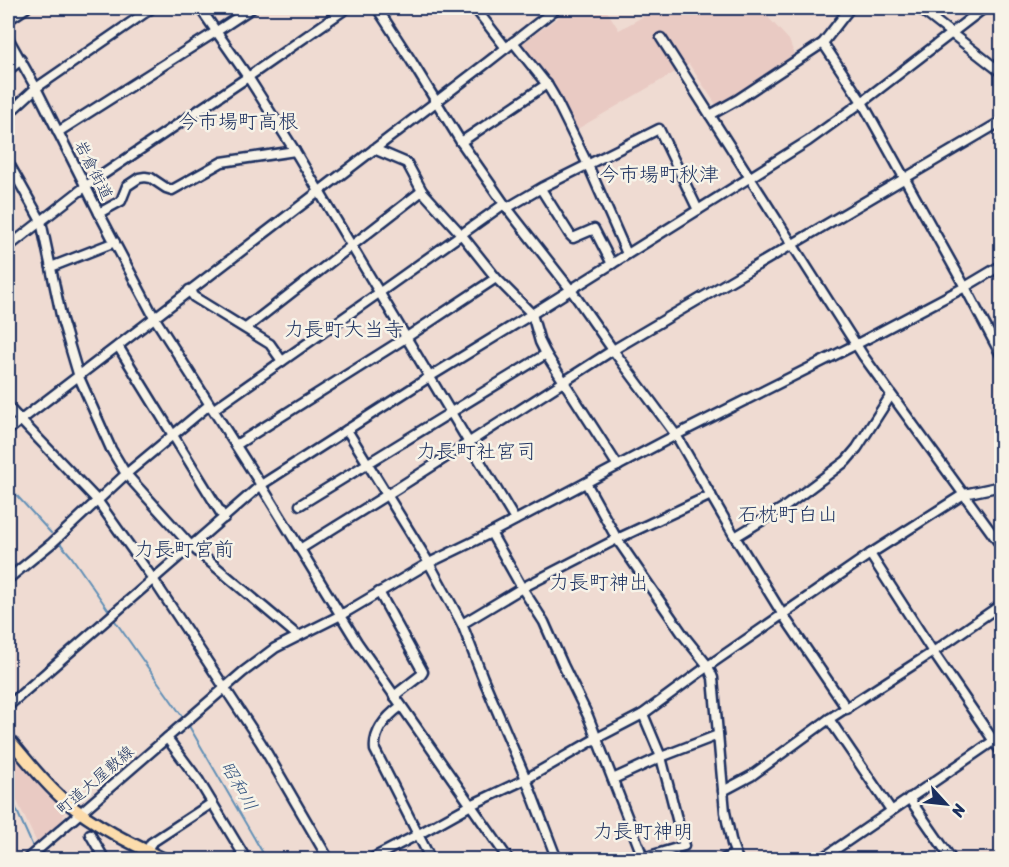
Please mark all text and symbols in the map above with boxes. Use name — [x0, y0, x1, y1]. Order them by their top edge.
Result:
district label: 今市場町高根 — [178, 104, 298, 139]
street label: 岩倉街道 — [67, 135, 121, 205]
district label: 今市場町秋津 — [599, 157, 719, 192]
district label: 力長町大当寺 — [284, 312, 404, 347]
district label: 力長町社宮司 — [416, 434, 536, 469]
district label: 石枕町白山 — [738, 497, 838, 532]
district label: 力長町宮前 — [134, 532, 234, 567]
district label: 力長町神出 — [549, 565, 649, 600]
street label: 町道大屋敷線 — [49, 738, 141, 822]
water label: 昭和川 — [212, 755, 266, 817]
north arrow — [916, 774, 976, 834]
text: N — [943, 798, 975, 823]
district label: 力長町神明 — [593, 814, 693, 849]

